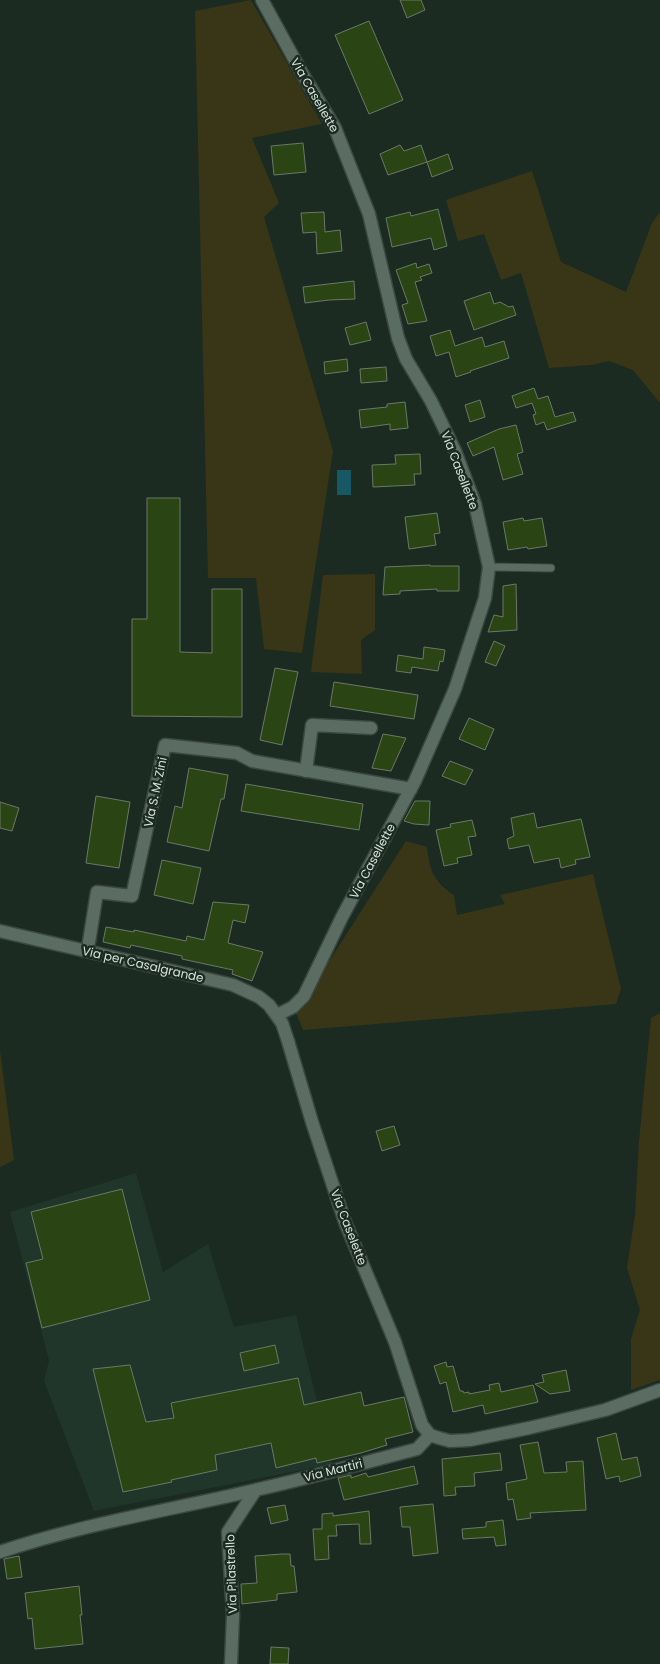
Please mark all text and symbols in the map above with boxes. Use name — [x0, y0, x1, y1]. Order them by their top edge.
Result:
street label: Via Casellette — [287, 55, 343, 135]
street label: Via Casellette — [437, 428, 483, 512]
street label: Via S. M. Zini — [139, 755, 171, 829]
street label: Via Casellette — [345, 820, 399, 902]
street label: Via per Casalgrande — [81, 942, 205, 986]
street label: Via Caselette — [327, 1187, 371, 1267]
street label: Via Martiri — [302, 1454, 364, 1486]
street label: Via Pilastrello — [221, 1534, 241, 1614]

